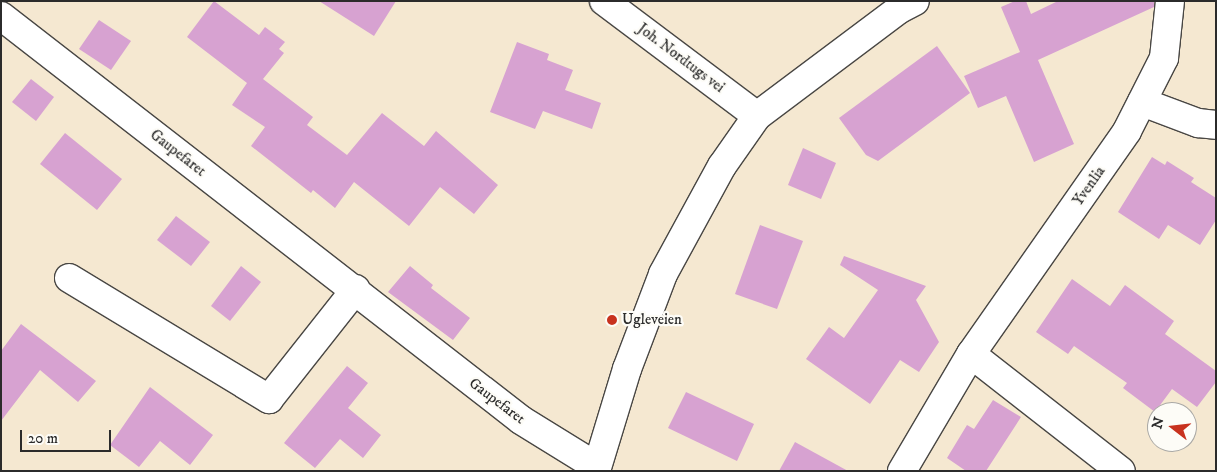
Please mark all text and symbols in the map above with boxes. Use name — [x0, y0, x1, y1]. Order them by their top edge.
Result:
street label: Joh. Nordtugs vei — [634, 20, 728, 96]
street label: Gaupefaret — [147, 126, 209, 180]
street label: Yvenlia — [1069, 163, 1109, 209]
place label: Ugleveien — [622, 311, 682, 329]
marker: Ugleveien — [606, 314, 618, 326]
street label: Gaupefaret — [465, 374, 529, 428]
north arrow — [1147, 402, 1197, 452]
text: N — [1148, 415, 1169, 431]
scale bar — [22, 420, 114, 452]
text: 20 m — [28, 429, 58, 448]

